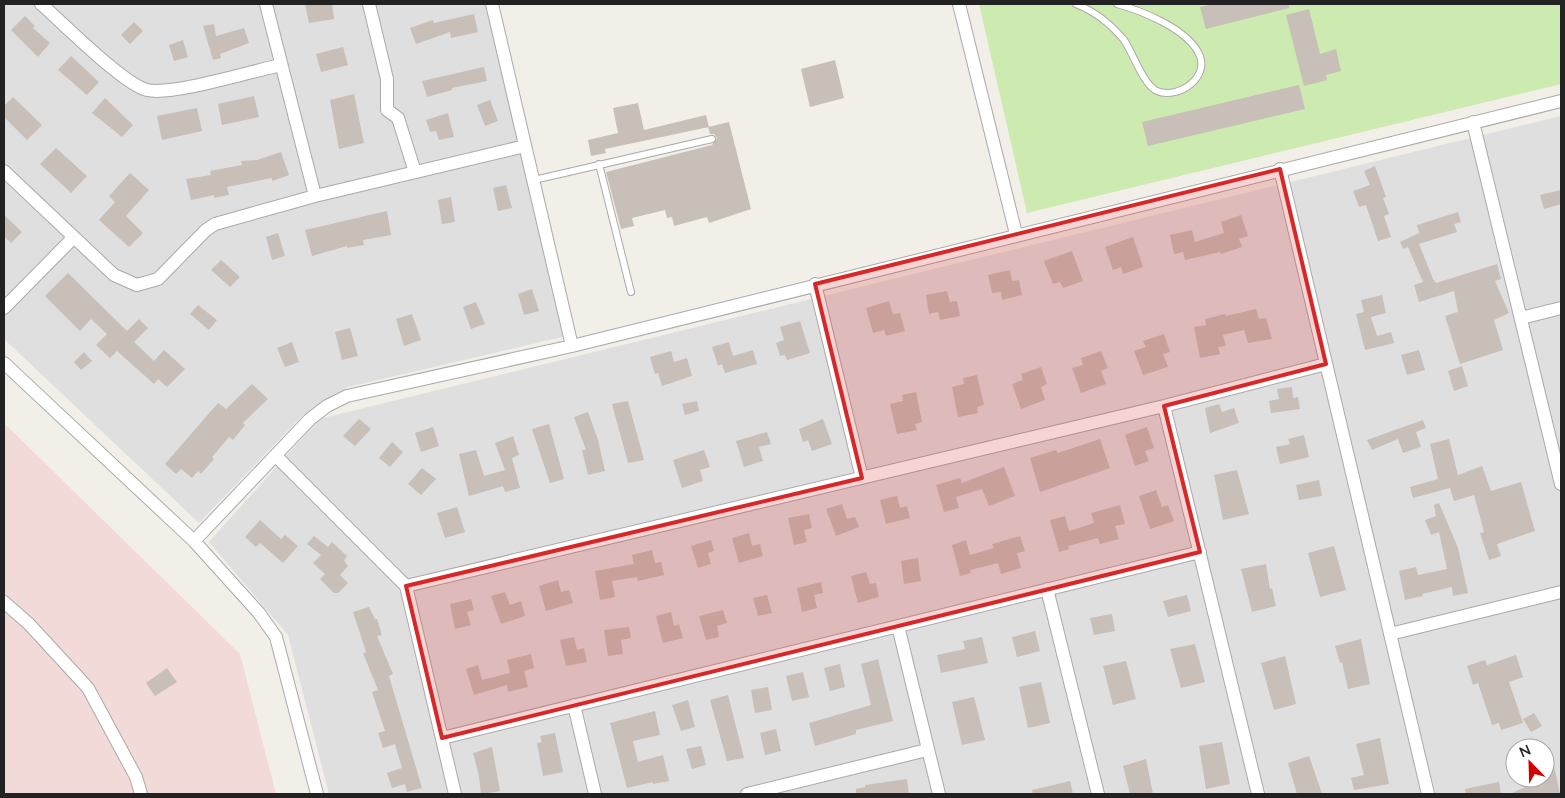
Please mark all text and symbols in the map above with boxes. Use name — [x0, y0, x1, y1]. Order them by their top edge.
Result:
north arrow — [1505, 738, 1555, 788]
text: N — [1516, 741, 1533, 761]

